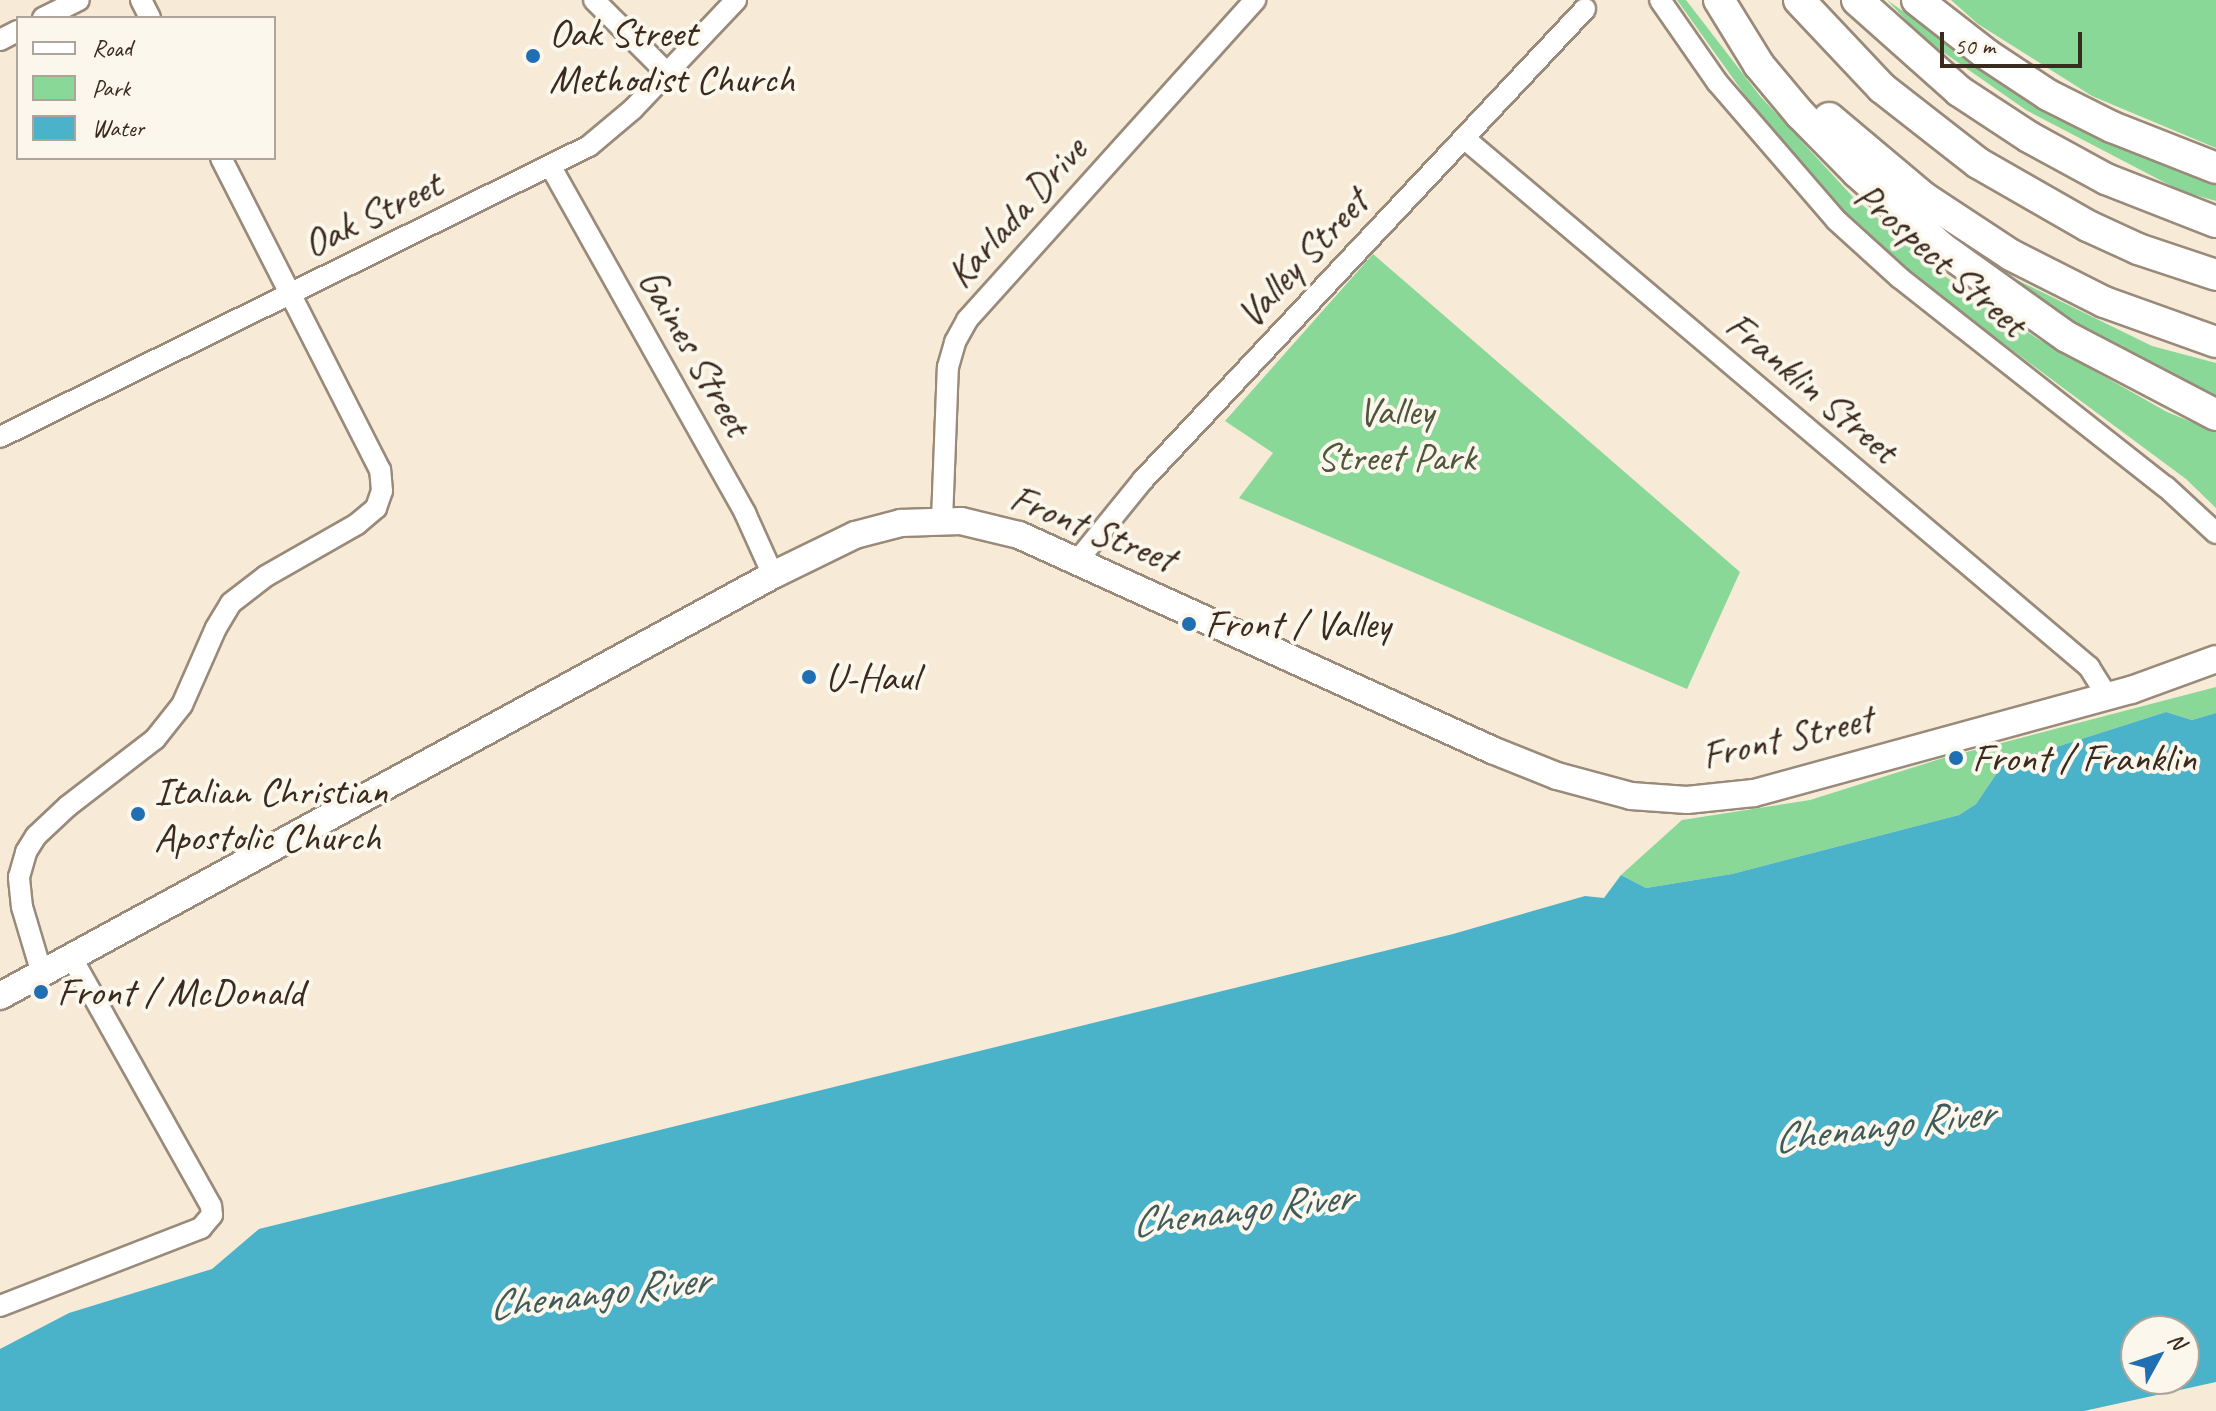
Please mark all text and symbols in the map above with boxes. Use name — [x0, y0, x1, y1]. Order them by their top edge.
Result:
place label: Oak Street Methodist Church — [549, 9, 796, 103]
legend — [16, 16, 276, 160]
scale bar — [1944, 16, 2086, 66]
text: 50 m — [1954, 31, 1995, 61]
text: Road — [92, 33, 132, 63]
marker: Oak Street Methodist Church — [524, 47, 542, 65]
text: Park — [92, 73, 130, 103]
text: Water — [92, 113, 144, 143]
street label: Karlada Drive — [936, 127, 1096, 297]
street label: Oak Street — [295, 160, 449, 268]
street label: Prospect Street — [1845, 171, 2037, 347]
street label: Valley Street — [1226, 179, 1378, 337]
street label: Gaines Street — [628, 260, 762, 444]
street label: Franklin Street — [1716, 301, 1908, 473]
park label: Valley Street Park — [1316, 387, 1476, 481]
street label: Front Street — [1003, 473, 1183, 583]
place label: Front / Valley — [1205, 600, 1390, 648]
marker: Front / Valley — [1180, 615, 1198, 633]
place label: U-Haul — [825, 653, 919, 701]
marker: U-Haul — [800, 668, 818, 686]
street label: Front Street — [1697, 694, 1877, 780]
place label: Front / Franklin — [1972, 734, 2196, 782]
marker: Front / Franklin — [1947, 749, 1965, 767]
place label: Italian Christian Apostolic Church — [154, 767, 388, 861]
marker: Italian Christian Apostolic Church — [129, 805, 147, 823]
place label: Front / McDonald — [57, 968, 304, 1016]
marker: Front / McDonald — [32, 983, 50, 1001]
water label: Chenango River — [1770, 1088, 1996, 1164]
water label: Chenango River — [1128, 1172, 1354, 1248]
water label: Chenango River — [485, 1255, 711, 1331]
north arrow — [2120, 1315, 2200, 1395]
text: N — [2162, 1327, 2192, 1355]

